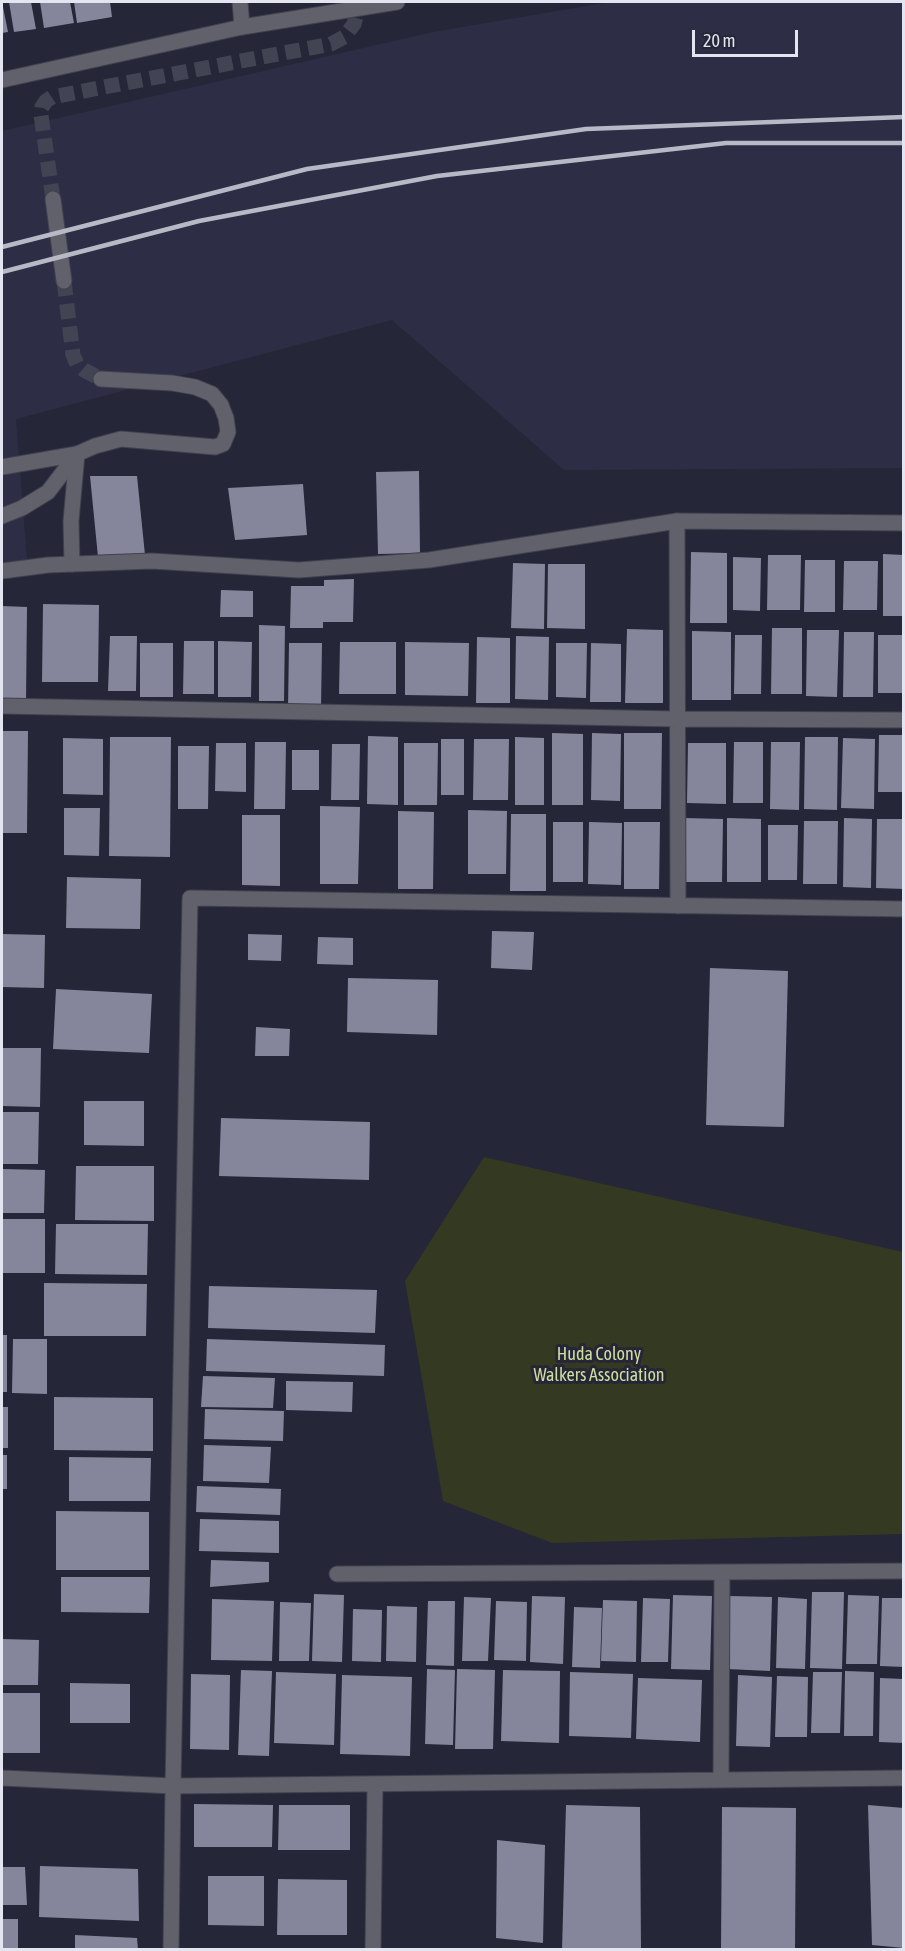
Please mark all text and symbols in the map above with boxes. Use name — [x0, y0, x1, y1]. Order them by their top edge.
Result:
scale bar — [695, 18, 802, 56]
text: 20 m — [703, 30, 735, 51]
park label: Huda Colony Walkers Association — [533, 1343, 665, 1386]

